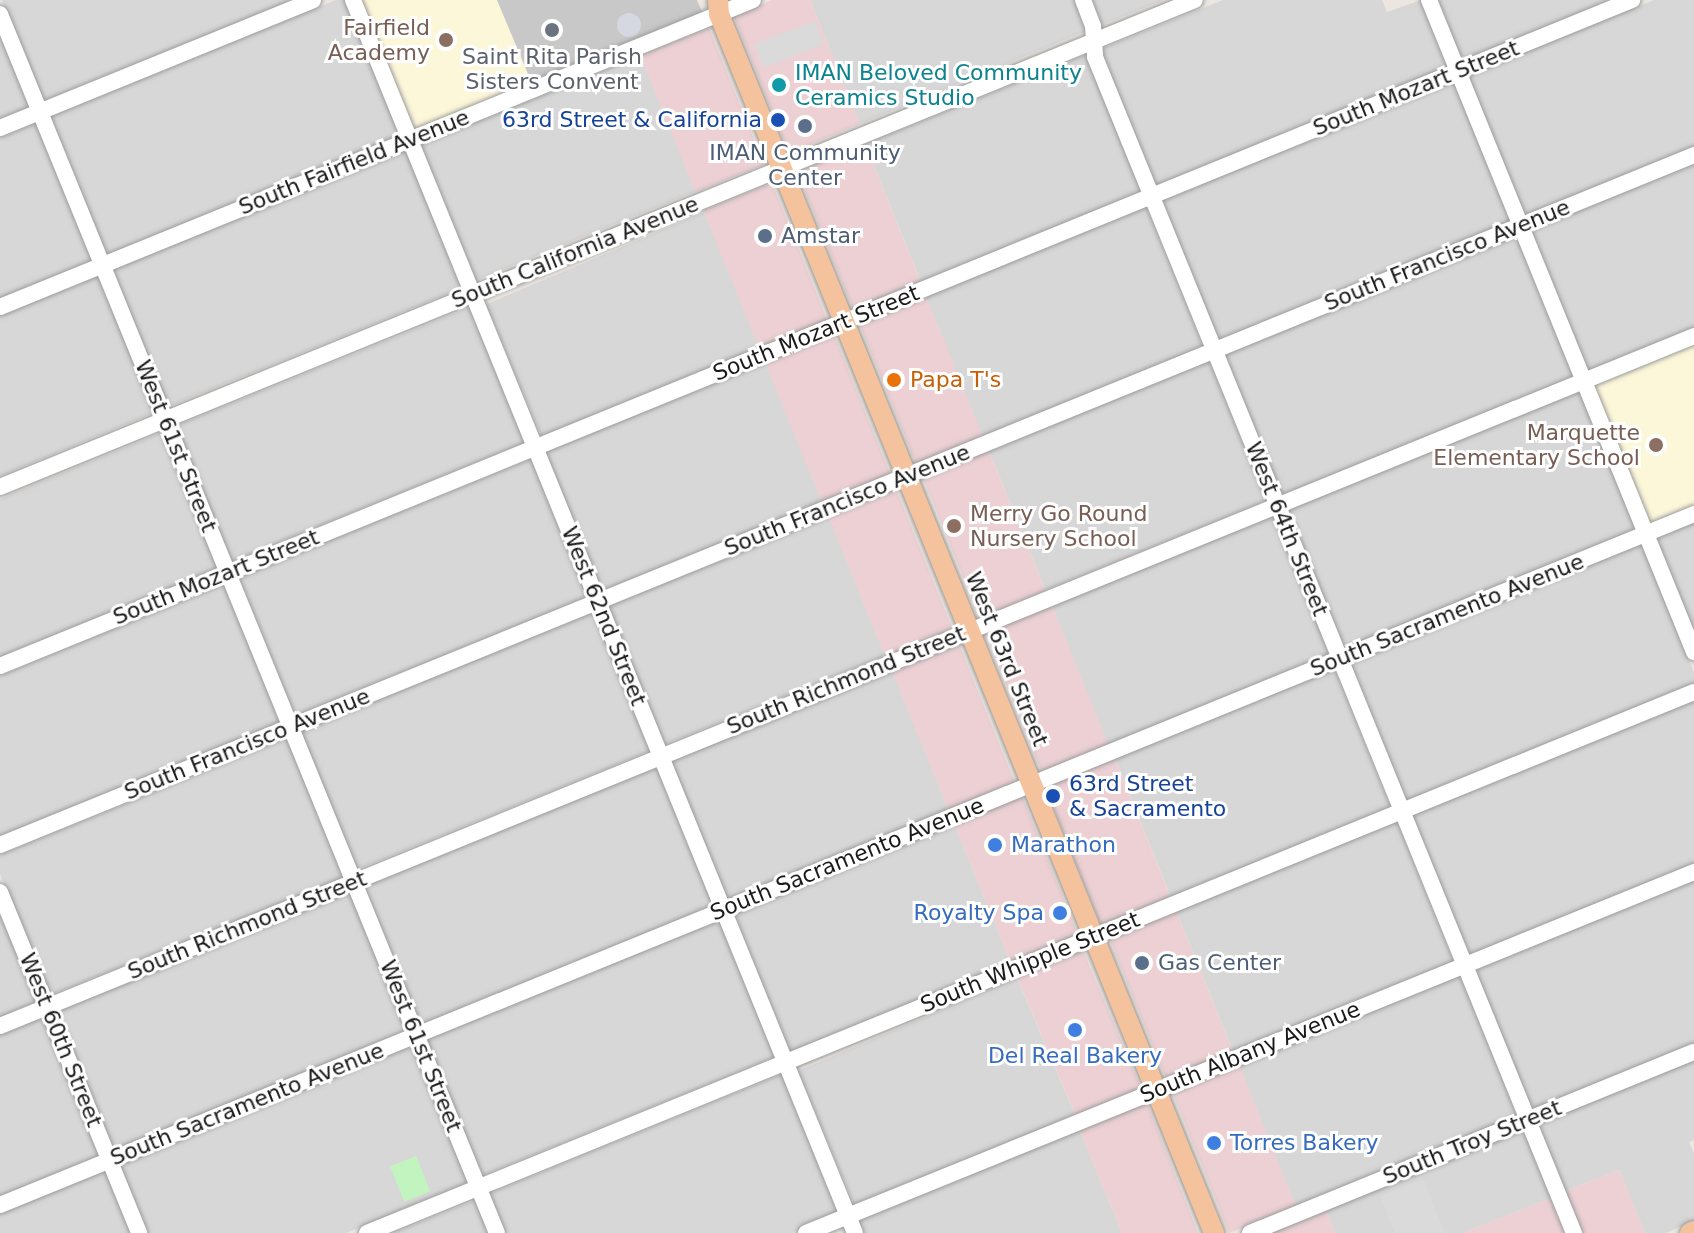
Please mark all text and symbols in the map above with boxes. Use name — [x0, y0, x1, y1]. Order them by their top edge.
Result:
place label: Fairfield Academy — [328, 14, 430, 66]
marker: Saint Rita Parish Sisters Convent — [543, 21, 561, 39]
marker: Fairfield Academy — [437, 31, 455, 49]
street label: South Mozart Street — [1309, 35, 1523, 141]
place label: Saint Rita Parish Sisters Convent — [462, 43, 642, 94]
place label: IMAN Beloved Community Ceramics Studio — [795, 59, 1082, 110]
marker: IMAN Beloved Community Ceramics Studio — [770, 76, 788, 94]
street label: South Fairfield Avenue — [235, 104, 473, 220]
place label: 63rd Street & California — [502, 107, 762, 133]
marker: 63rd Street & California — [769, 111, 787, 129]
marker: IMAN Community Center — [796, 117, 814, 135]
place label: IMAN Community Center — [709, 139, 901, 190]
street label: South California Avenue — [448, 190, 702, 314]
street label: South Francisco Avenue — [1320, 194, 1574, 316]
place label: Amstar — [781, 223, 860, 249]
marker: Amstar — [756, 227, 774, 245]
street label: South Mozart Street — [709, 280, 923, 386]
street label: West 61st Street — [129, 356, 223, 536]
place label: Papa T's — [910, 367, 1001, 393]
marker: Papa T's — [885, 371, 903, 389]
place label: Marquette Elementary School — [1433, 419, 1640, 470]
marker: Marquette Elementary School — [1647, 436, 1665, 454]
street label: West 64th Street — [1240, 438, 1334, 620]
street label: South Francisco Avenue — [720, 439, 974, 561]
place label: Merry Go Round Nursery School — [970, 500, 1147, 552]
marker: Merry Go Round Nursery School — [945, 517, 963, 535]
street label: West 62nd Street — [556, 523, 652, 709]
street label: South Mozart Street — [109, 524, 323, 630]
street label: South Sacramento Avenue — [1306, 548, 1588, 682]
street label: West 63rd Street — [960, 568, 1054, 750]
street label: South Richmond Street — [723, 620, 969, 740]
street label: South Francisco Avenue — [120, 683, 374, 805]
place label: 63rd Street & Sacramento — [1069, 770, 1226, 822]
marker: 63rd Street & Sacramento — [1044, 787, 1062, 805]
street label: South Sacramento Avenue — [706, 792, 988, 926]
place label: Marathon — [1011, 832, 1116, 858]
marker: Marathon — [986, 836, 1004, 854]
street label: South Richmond Street — [124, 865, 370, 985]
place label: Royalty Spa — [914, 900, 1044, 926]
marker: Royalty Spa — [1051, 904, 1069, 922]
street label: South Whipple Street — [917, 906, 1143, 1018]
street label: West 60th Street — [14, 949, 108, 1131]
place label: Gas Center — [1158, 950, 1281, 976]
marker: Gas Center — [1133, 954, 1151, 972]
street label: West 61st Street — [374, 956, 468, 1136]
street label: South Albany Avenue — [1136, 996, 1364, 1108]
marker: Del Real Bakery — [1066, 1021, 1084, 1039]
street label: South Sacramento Avenue — [106, 1037, 388, 1171]
place label: Del Real Bakery — [988, 1043, 1162, 1069]
street label: South Troy Street — [1379, 1094, 1565, 1190]
place label: Torres Bakery — [1230, 1130, 1378, 1156]
marker: Torres Bakery — [1205, 1134, 1223, 1152]

